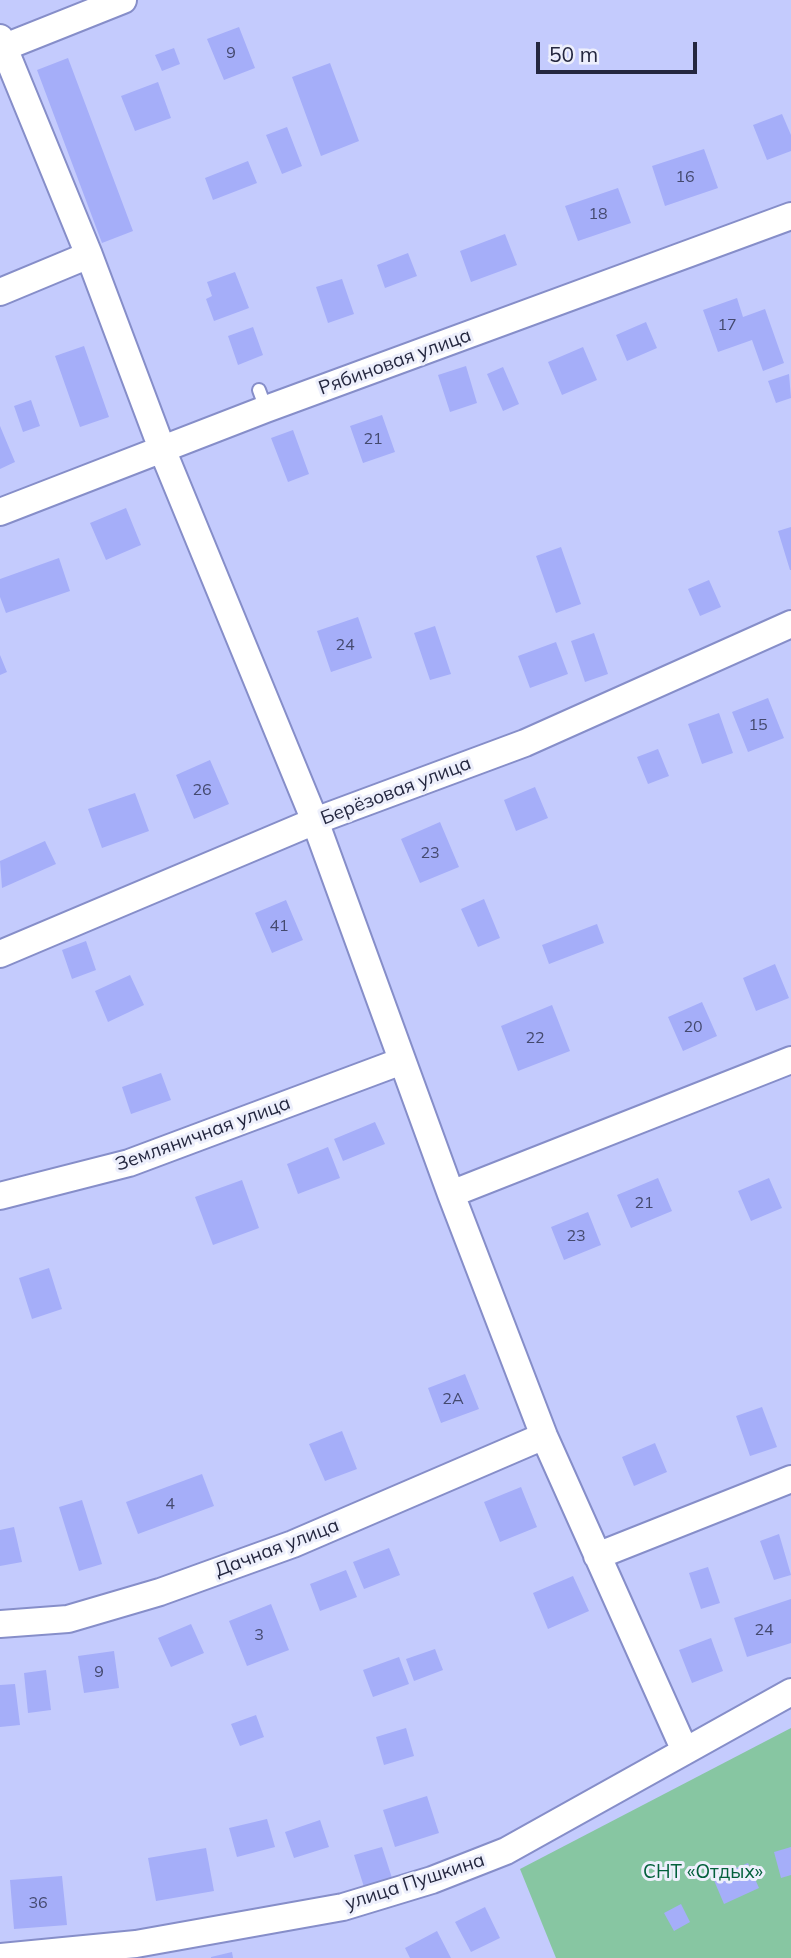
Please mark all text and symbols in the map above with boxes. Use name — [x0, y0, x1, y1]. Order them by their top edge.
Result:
scale bar — [539, 28, 700, 72]
text: 50 m — [549, 41, 598, 67]
house number: 9 — [226, 43, 236, 63]
house number: 16 — [675, 167, 695, 187]
house number: 18 — [588, 204, 608, 224]
house number: 17 — [717, 315, 737, 335]
street label: Рябиновая улица — [316, 324, 474, 400]
house number: 21 — [363, 429, 383, 449]
house number: 24 — [335, 635, 355, 655]
house number: 15 — [748, 715, 768, 735]
street label: Берёзовая улица — [318, 752, 474, 830]
house number: 26 — [192, 780, 212, 800]
house number: 23 — [420, 843, 440, 863]
house number: 41 — [269, 916, 289, 936]
house number: 20 — [683, 1017, 703, 1037]
house number: 22 — [525, 1028, 545, 1048]
street label: Земляничная улица — [112, 1092, 294, 1176]
house number: 21 — [634, 1193, 654, 1213]
house number: 23 — [566, 1226, 586, 1246]
house number: 2А — [442, 1389, 464, 1409]
house number: 4 — [165, 1494, 175, 1514]
street label: Дачная улица — [212, 1514, 342, 1582]
house number: 24 — [754, 1620, 774, 1640]
house number: 3 — [254, 1625, 264, 1645]
house number: 9 — [94, 1662, 104, 1682]
street label: улица Пушкина — [342, 1849, 488, 1915]
park label: СНТ «Отдых» — [643, 1861, 763, 1883]
house number: 36 — [28, 1893, 48, 1913]

